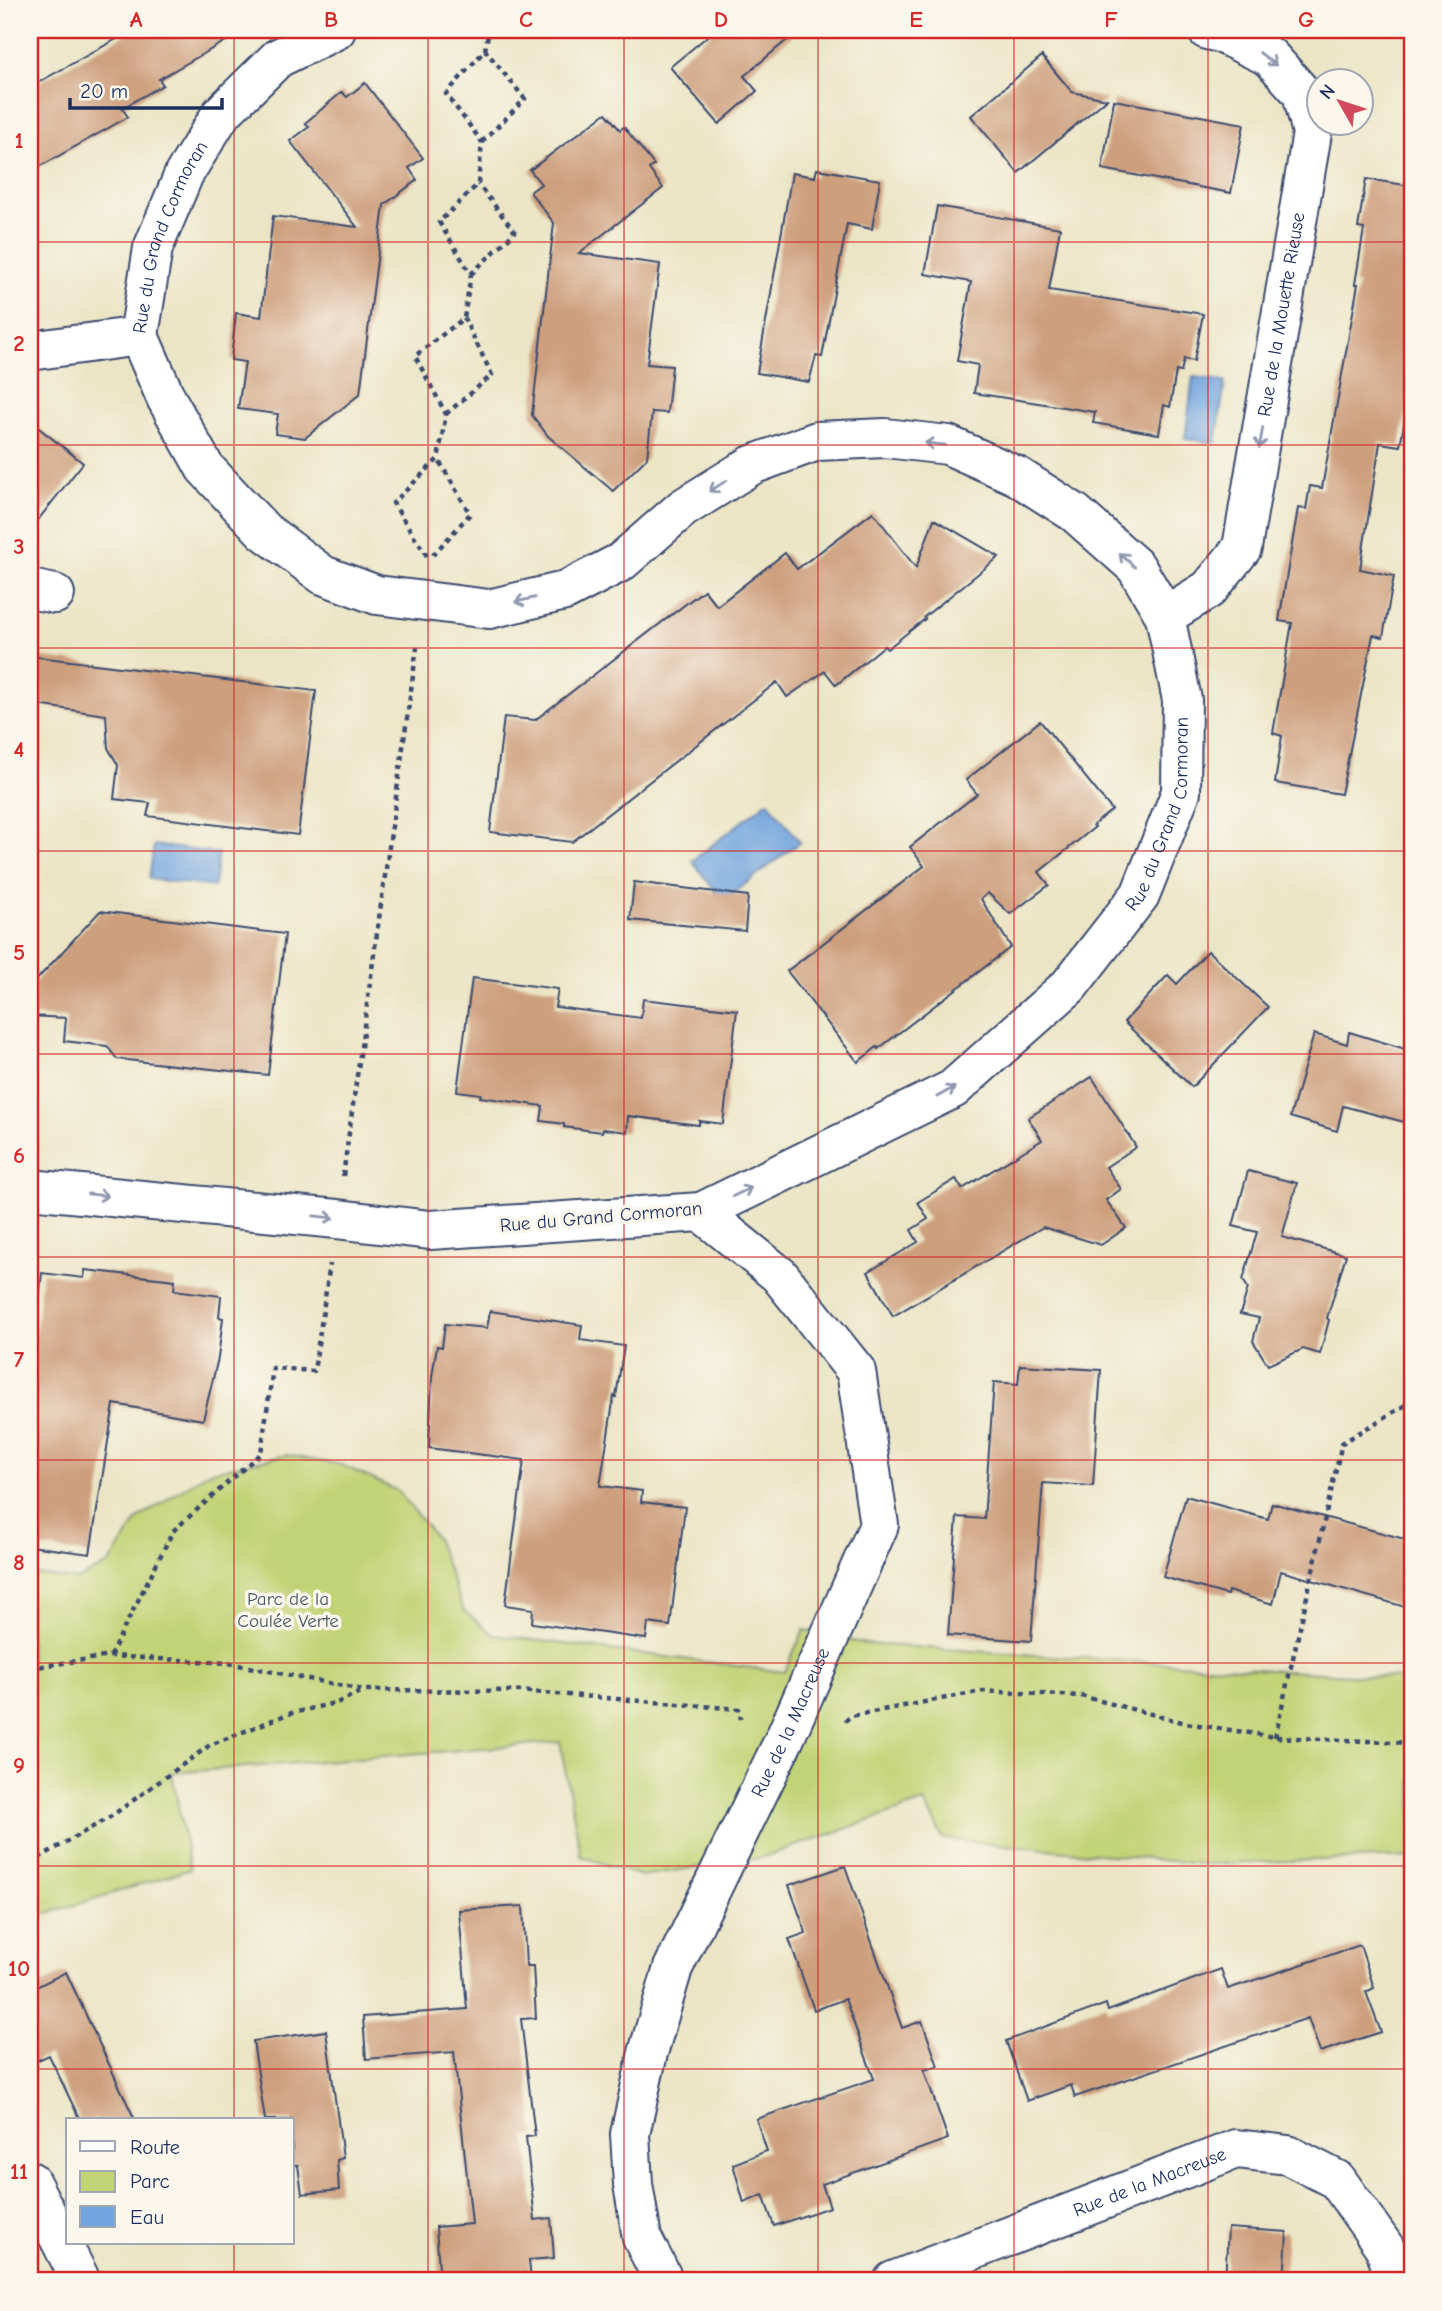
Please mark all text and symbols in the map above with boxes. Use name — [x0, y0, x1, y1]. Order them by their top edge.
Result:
text: A — [130, 6, 143, 33]
text: B — [324, 6, 338, 33]
text: C — [519, 6, 533, 33]
text: D — [714, 6, 728, 33]
text: E — [909, 6, 923, 33]
text: F — [1104, 6, 1118, 33]
text: G — [1298, 6, 1314, 33]
one-way arrow — [1259, 51, 1278, 66]
scale bar — [70, 66, 222, 110]
north arrow — [1306, 66, 1376, 136]
text: 20 m — [80, 79, 128, 103]
text: N — [1315, 80, 1340, 104]
text: 1 — [14, 127, 24, 154]
street label: Rue du Grand Cormoran — [129, 137, 213, 335]
street label: Rue de la Mouette Rieuse — [1253, 211, 1309, 418]
text: 2 — [13, 330, 25, 357]
one-way arrow — [1254, 426, 1267, 449]
one-way arrow — [924, 437, 947, 450]
one-way arrow — [709, 480, 729, 494]
text: 3 — [13, 533, 25, 560]
one-way arrow — [1118, 552, 1136, 568]
one-way arrow — [514, 594, 537, 608]
street label: Rue du Grand Cormoran — [1121, 717, 1193, 915]
text: 4 — [14, 736, 25, 763]
text: 5 — [13, 939, 25, 966]
one-way arrow — [935, 1085, 955, 1099]
text: 6 — [13, 1142, 25, 1169]
one-way arrow — [731, 1185, 752, 1199]
one-way arrow — [86, 1189, 109, 1202]
street label: Rue du Grand Cormoran — [499, 1197, 703, 1237]
one-way arrow — [312, 1211, 335, 1224]
text: 7 — [14, 1346, 25, 1373]
text: 8 — [13, 1549, 25, 1576]
park label: Parc de la Coulée Verte — [237, 1588, 339, 1632]
street label: Rue de la Macreuse — [747, 1644, 834, 1801]
text: 9 — [13, 1752, 25, 1779]
text: 10 — [8, 1955, 30, 1982]
legend — [66, 2118, 294, 2244]
text: Route — [130, 2135, 180, 2159]
street label: Rue de la Macreuse — [1070, 2143, 1229, 2222]
text: 11 — [10, 2158, 28, 2185]
text: Parc — [130, 2169, 170, 2193]
text: Eau — [130, 2205, 164, 2229]

